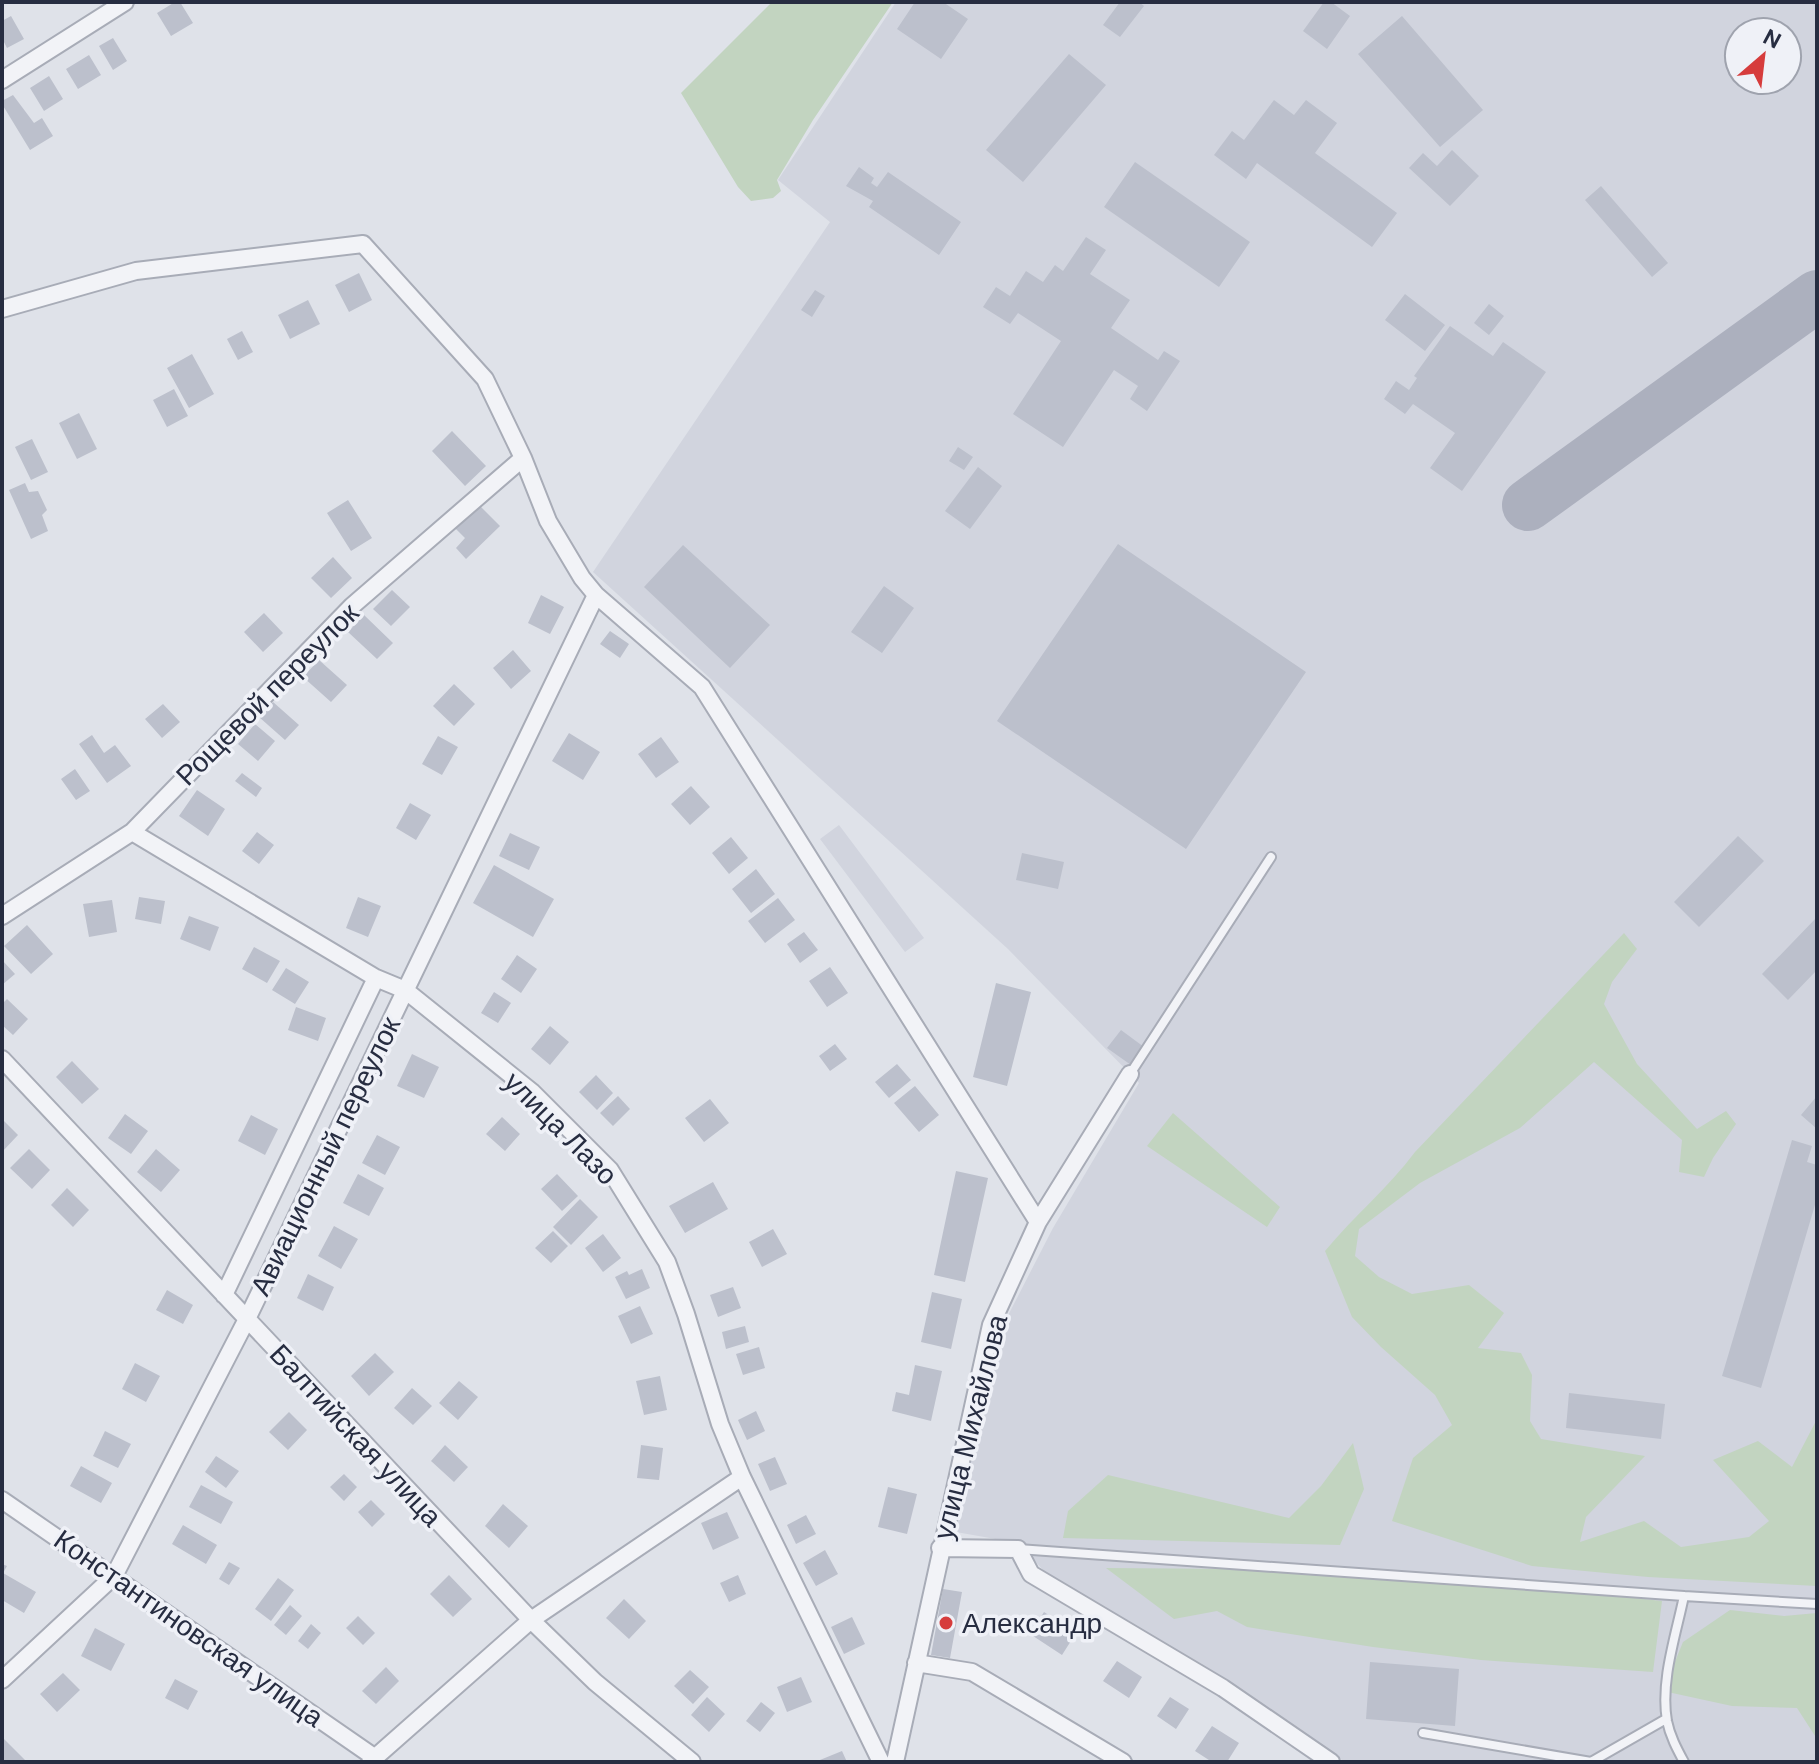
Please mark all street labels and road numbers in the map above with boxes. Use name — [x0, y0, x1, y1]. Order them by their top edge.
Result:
street label: Рощевой переулок — [168, 594, 367, 794]
street label: Авиационный переулок — [242, 1010, 409, 1302]
street label: улица Лазо — [496, 1064, 625, 1193]
street label: улица Михайлова — [925, 1310, 1016, 1543]
street label: Балтийская улица — [261, 1336, 450, 1535]
street label: Константиновская улица — [47, 1521, 331, 1736]

